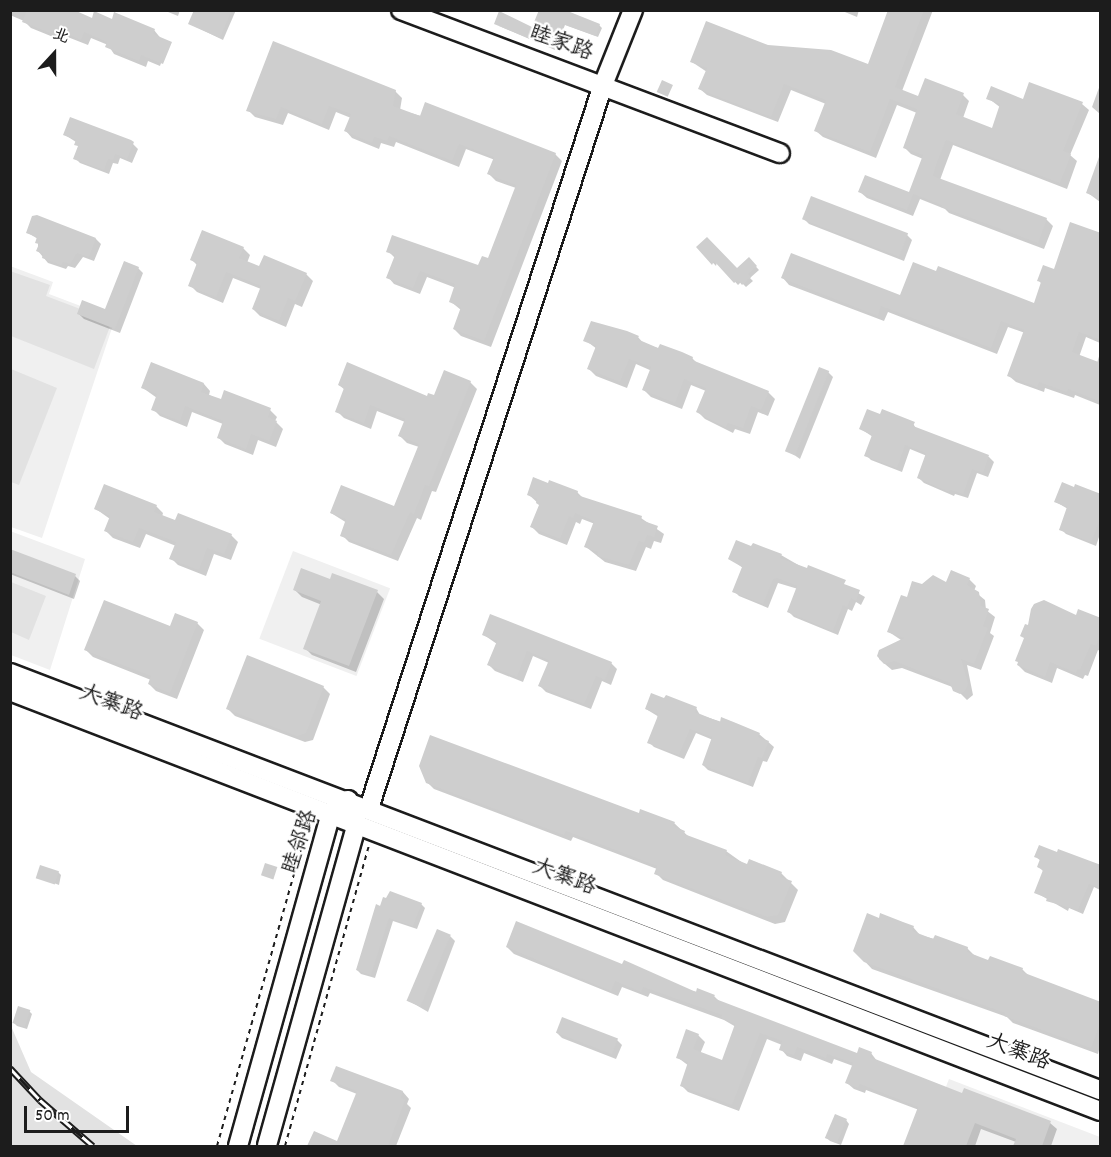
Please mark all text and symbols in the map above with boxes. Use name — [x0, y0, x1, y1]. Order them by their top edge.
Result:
street label: 睦家路 — [525, 20, 597, 68]
text: 北 — [49, 23, 72, 50]
north arrow — [24, 24, 84, 84]
street label: 大寨路 — [75, 680, 147, 728]
street label: 睦邻路 — [278, 807, 324, 877]
street label: 大寨路 — [528, 854, 600, 902]
street label: 大寨路 — [982, 1029, 1054, 1077]
scale bar — [27, 1094, 132, 1132]
text: 50 m — [35, 1104, 70, 1129]

